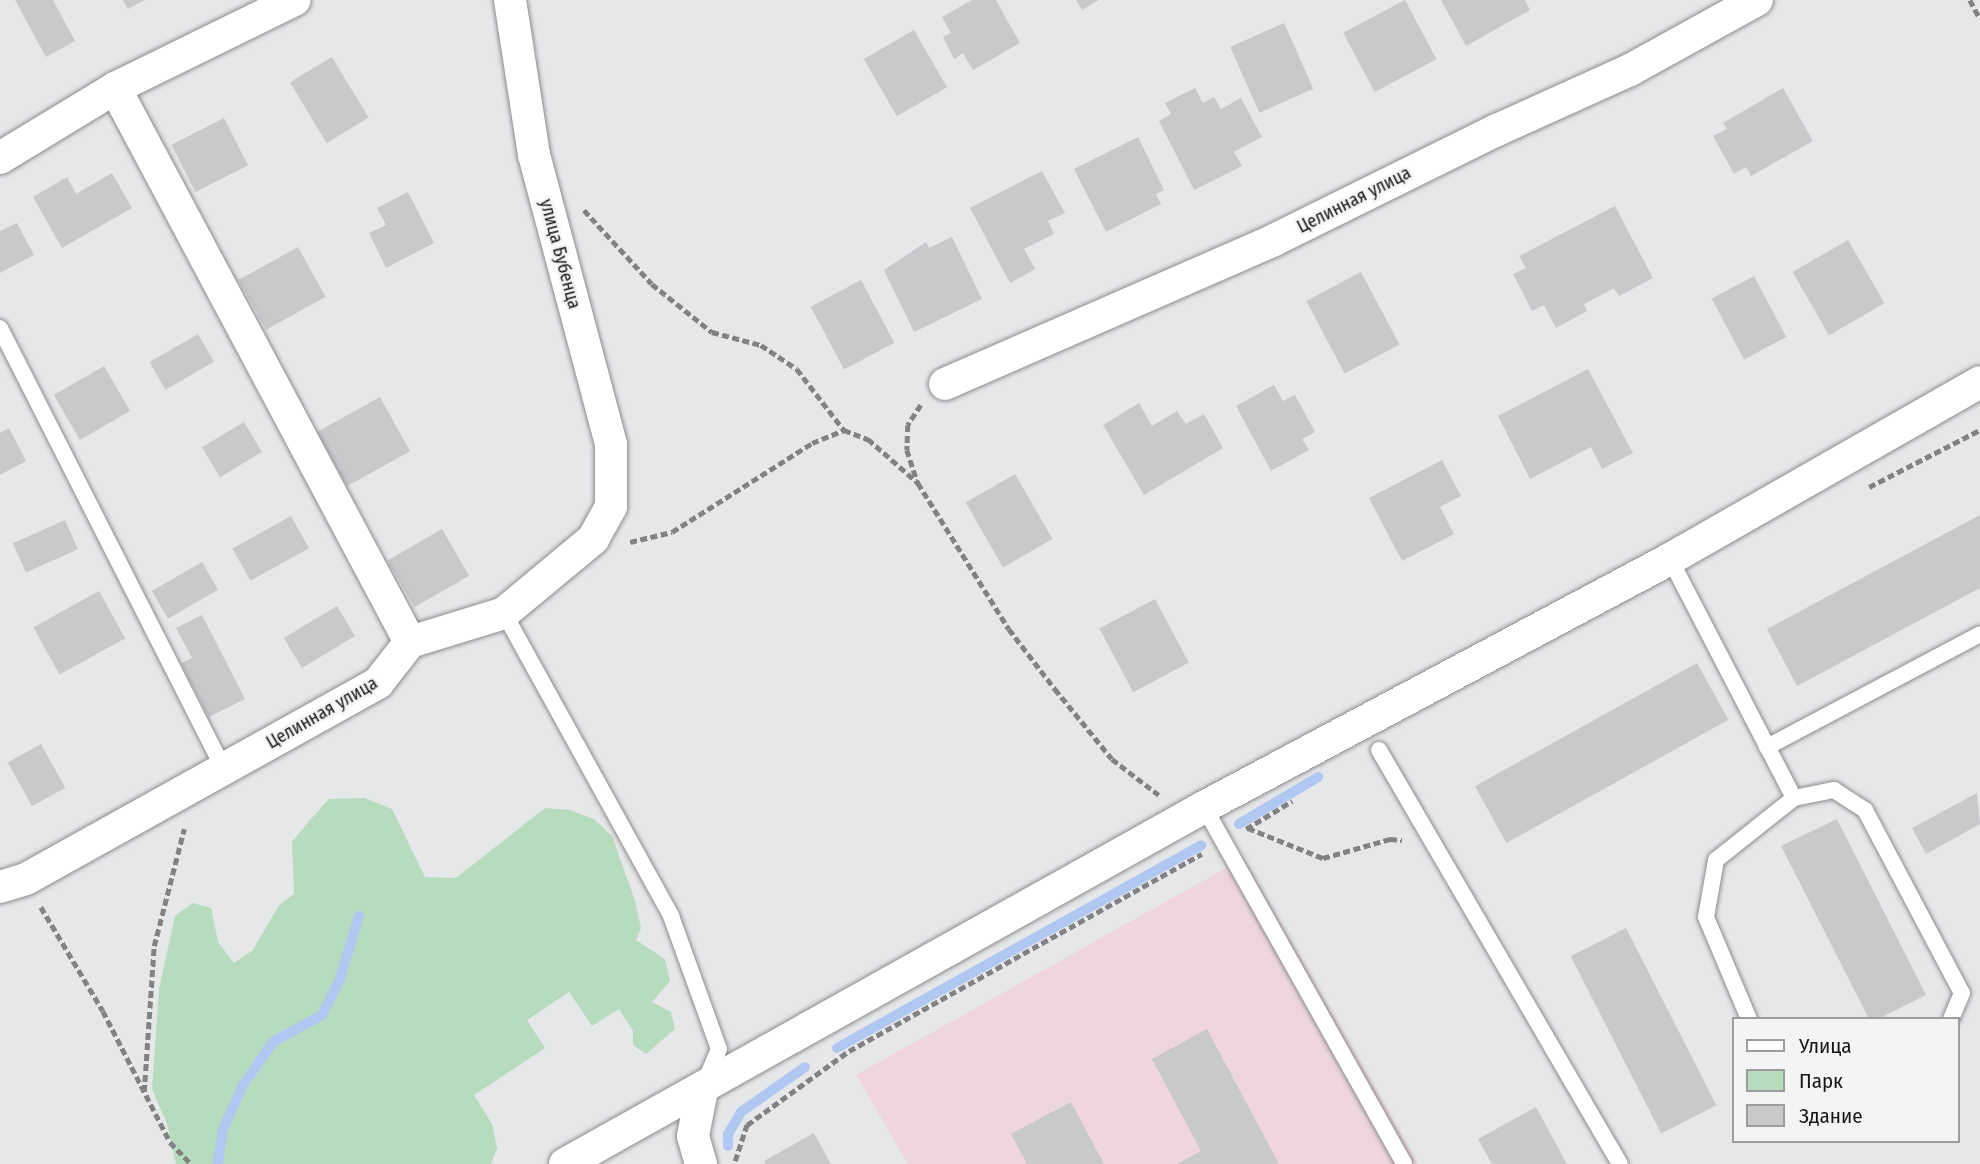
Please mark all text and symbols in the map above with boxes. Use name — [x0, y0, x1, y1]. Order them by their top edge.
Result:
street label: Целинная улица — [1294, 162, 1414, 238]
street label: улица Бубенца — [535, 197, 585, 311]
street label: Целинная улица — [263, 672, 381, 754]
legend — [1731, 1017, 1959, 1143]
text: Улица — [1799, 1033, 1852, 1059]
text: Парк — [1799, 1068, 1843, 1094]
text: Здание — [1799, 1103, 1863, 1129]

